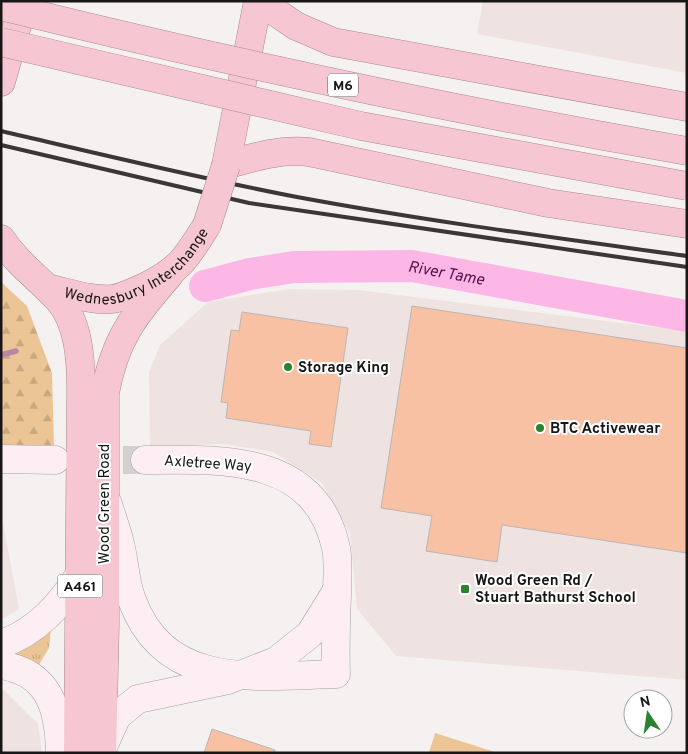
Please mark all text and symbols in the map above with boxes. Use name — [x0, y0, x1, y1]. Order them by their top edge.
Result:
road number: M6 — [328, 74, 358, 96]
street label: Wednesbury Interchange — [62, 225, 214, 310]
water label: River Tame — [406, 257, 486, 291]
place label: Storage King — [298, 359, 389, 378]
marker: Storage King — [282, 361, 294, 373]
place label: BTC Activewear — [550, 420, 661, 439]
marker: BTC Activewear — [534, 422, 546, 434]
street label: Wood Green Road — [96, 444, 115, 564]
street label: Axletree Way — [163, 452, 252, 477]
place label: Wood Green Rd / Stuart Bathurst School — [475, 572, 636, 608]
road number: A461 — [58, 574, 102, 598]
marker: Wood Green Rd / Stuart Bathurst School — [459, 583, 471, 595]
north arrow — [623, 689, 673, 739]
text: N — [639, 693, 652, 712]

